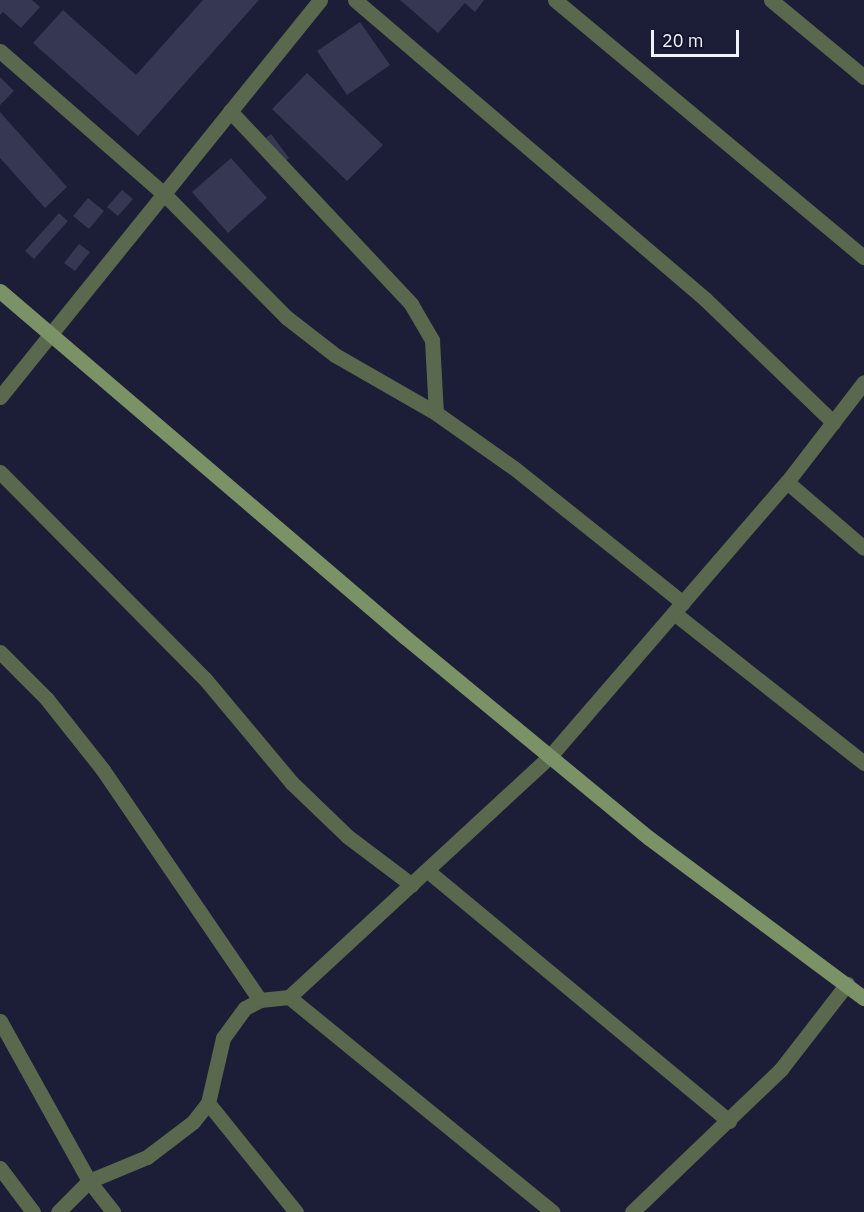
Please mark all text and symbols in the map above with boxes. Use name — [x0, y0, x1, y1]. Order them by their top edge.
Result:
scale bar — [654, 18, 742, 56]
text: 20 m — [662, 29, 704, 52]

